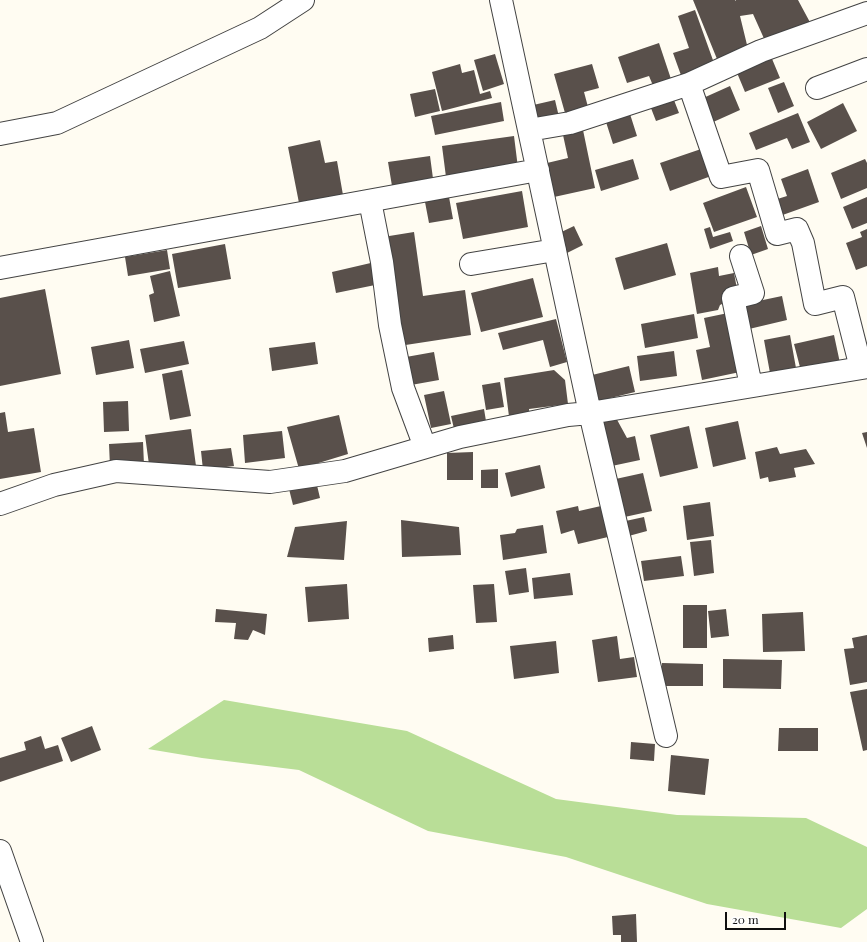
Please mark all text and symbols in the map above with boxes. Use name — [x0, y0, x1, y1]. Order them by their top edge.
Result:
scale bar — [727, 904, 788, 930]
text: 20 m — [732, 911, 759, 927]

